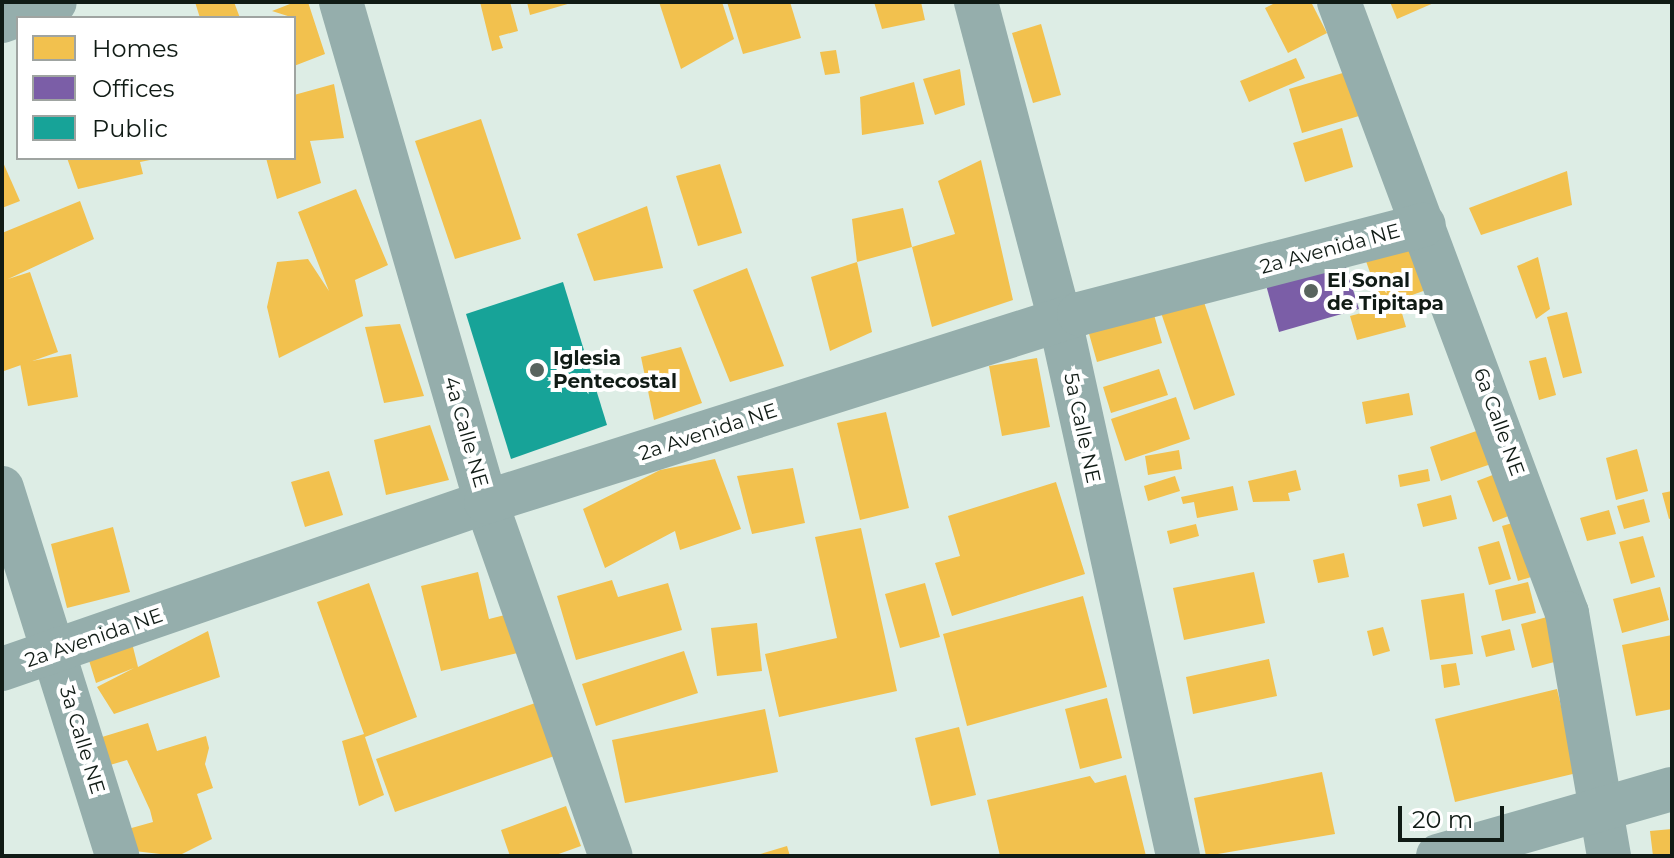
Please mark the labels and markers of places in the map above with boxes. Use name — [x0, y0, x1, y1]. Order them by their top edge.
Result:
place label: El Sonal de Tipitapa — [1327, 268, 1444, 315]
marker: El Sonal de Tipitapa — [1302, 282, 1320, 300]
place label: Iglesia Pentecostal — [553, 346, 677, 393]
marker: Iglesia Pentecostal — [528, 361, 546, 379]

